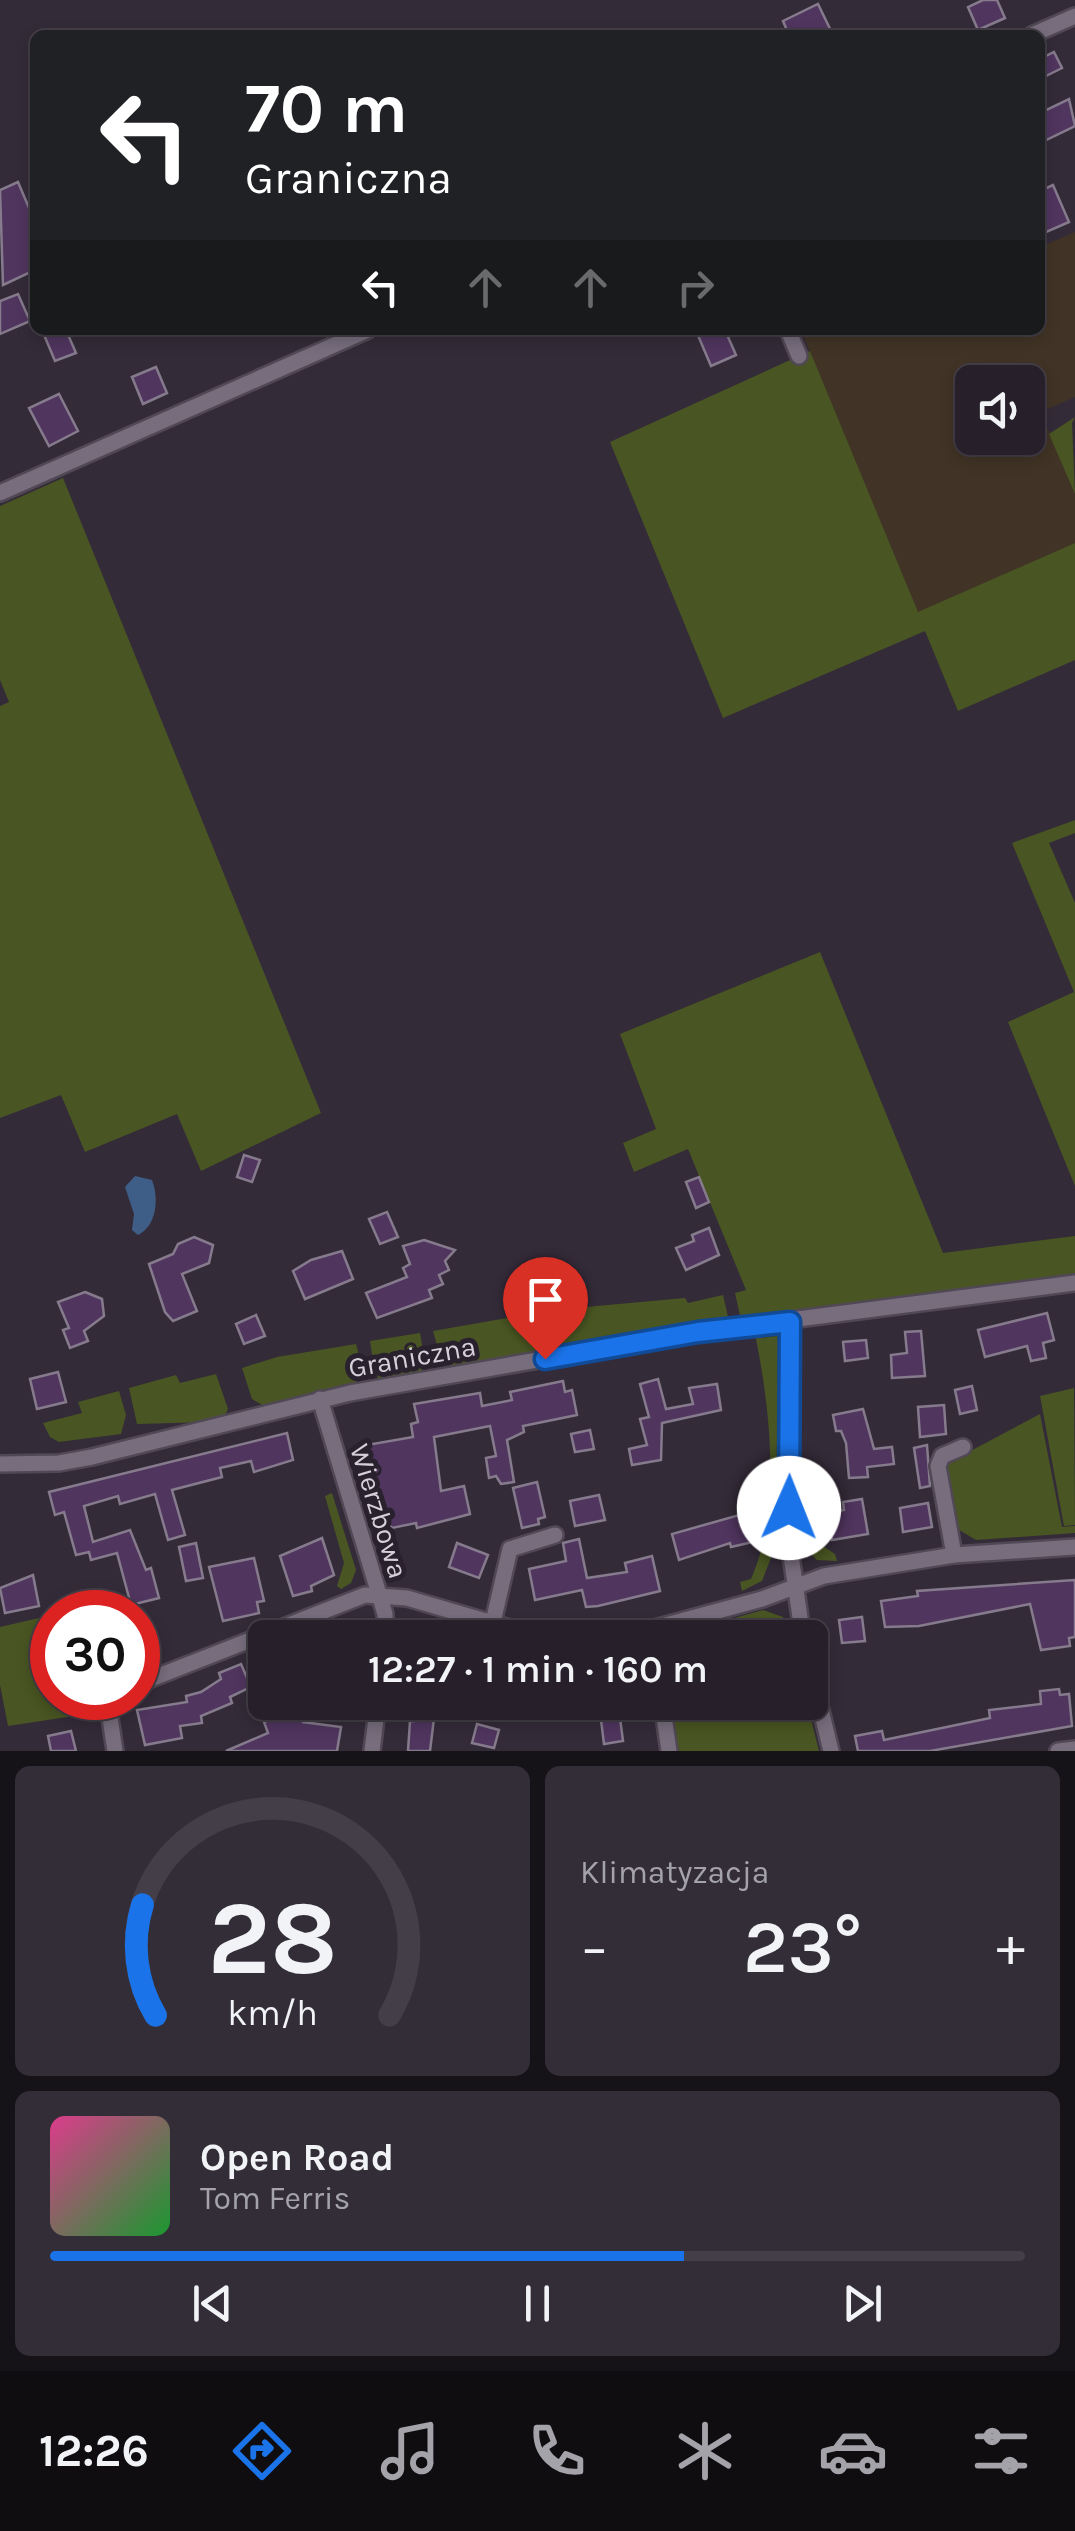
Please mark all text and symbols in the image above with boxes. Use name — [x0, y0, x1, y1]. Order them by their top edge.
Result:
text: 70 m — [245, 68, 408, 150]
icon: left — [80, 70, 210, 200]
text: Graniczna — [245, 152, 452, 204]
icon: left — [353, 260, 408, 315]
icon: ahead — [458, 260, 513, 315]
icon: ahead — [563, 260, 618, 315]
icon: right — [668, 260, 723, 315]
map controls — [955, 365, 1045, 455]
button: sound — [955, 365, 1045, 455]
pin — [503, 1257, 588, 1360]
icon: arrive — [518, 1272, 573, 1327]
street label: Graniczna — [346, 1330, 478, 1384]
street label: Wierzbowa — [343, 1440, 415, 1582]
position arrow — [737, 1456, 841, 1560]
speed limit sign: 30 — [30, 1590, 160, 1720]
text: 12:27 · 1 min · 160 m — [368, 1647, 708, 1692]
text: Klimatyzacja — [580, 1854, 769, 1891]
text: 28 — [207, 1878, 338, 1999]
text: 23° — [743, 1903, 862, 1991]
text: − — [580, 1915, 609, 1979]
text: + — [996, 1915, 1025, 1979]
text: km/h — [227, 1992, 318, 2034]
text: Open Road — [200, 2135, 394, 2180]
text: Tom Ferris — [200, 2180, 350, 2217]
icon: previous — [185, 2276, 240, 2331]
icon: pause — [510, 2276, 565, 2331]
icon: next — [835, 2276, 890, 2331]
icon: directions — [227, 2416, 297, 2486]
icon: music — [375, 2416, 445, 2486]
icon: phone — [522, 2416, 592, 2486]
icon: climate — [670, 2416, 740, 2486]
icon: car — [818, 2416, 888, 2486]
icon: filters — [966, 2416, 1036, 2486]
text: 12:26 — [39, 2425, 149, 2477]

